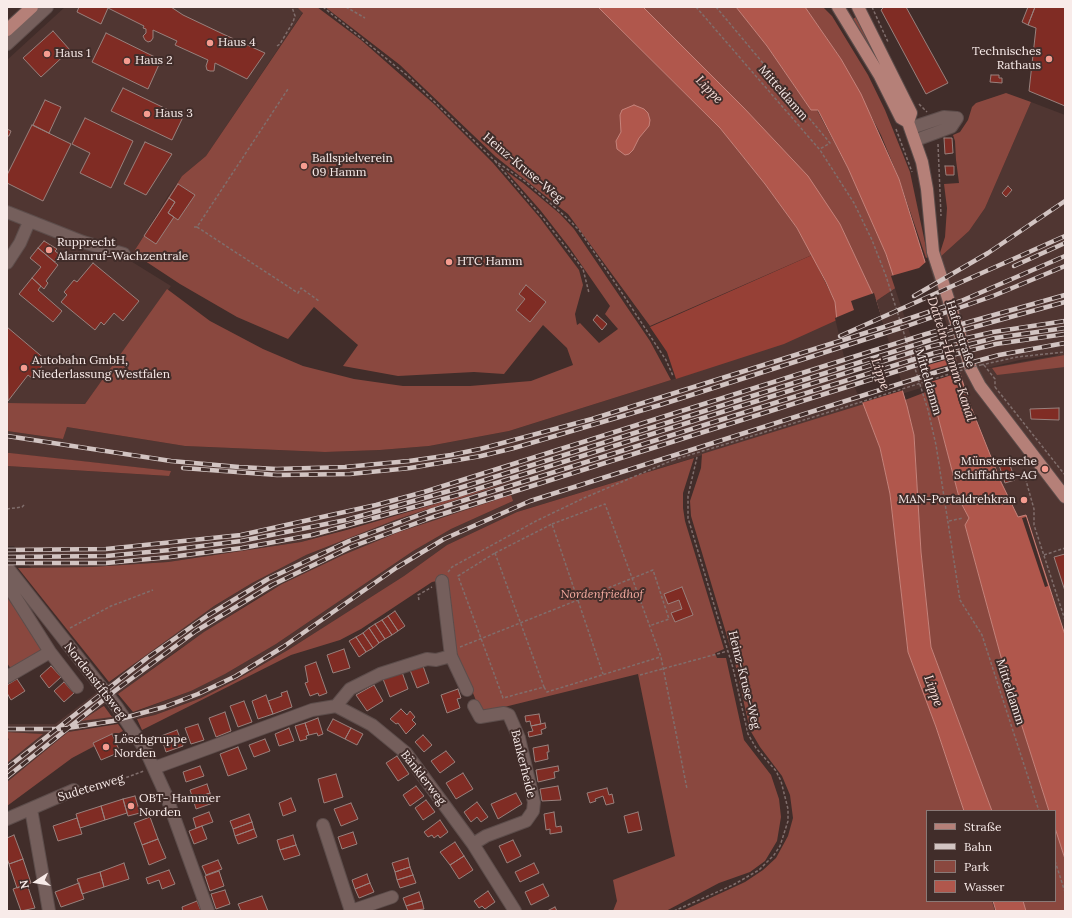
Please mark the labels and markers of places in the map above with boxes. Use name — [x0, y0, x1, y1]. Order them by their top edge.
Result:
place label: Haus 4 — [218, 36, 256, 50]
marker: Haus 4 — [205, 38, 215, 48]
place label: Technisches Rathaus — [972, 45, 1041, 73]
place label: Haus 1 — [55, 47, 91, 61]
marker: Haus 1 — [42, 49, 52, 59]
place label: Haus 2 — [135, 54, 173, 68]
marker: Technisches Rathaus — [1044, 54, 1054, 64]
marker: Haus 2 — [122, 56, 132, 66]
place label: Haus 3 — [155, 107, 193, 121]
marker: Haus 3 — [142, 109, 152, 119]
place label: Ballspielverein 09 Hamm — [312, 152, 393, 180]
marker: Ballspielverein 09 Hamm — [299, 161, 309, 171]
place label: Rupprecht Alarmruf-Wachzentrale — [57, 236, 188, 264]
marker: Rupprecht Alarmruf-Wachzentrale — [44, 245, 54, 255]
place label: HTC Hamm — [457, 255, 522, 269]
marker: HTC Hamm — [444, 257, 454, 267]
place label: Autobahn GmbH, Niederlassung Westfalen — [32, 354, 170, 382]
marker: Autobahn GmbH, Niederlassung Westfalen — [19, 363, 29, 373]
place label: Münsterische Schiffahrts-AG — [954, 455, 1037, 483]
marker: Münsterische Schiffahrts-AG — [1040, 464, 1050, 474]
place label: MAN-Portaldrehkran — [898, 493, 1016, 507]
marker: MAN-Portaldrehkran — [1019, 495, 1029, 505]
place label: Löschgruppe Norden — [114, 733, 187, 761]
marker: Löschgruppe Norden — [101, 742, 111, 752]
place label: OBT- Hammer Norden — [139, 792, 220, 820]
marker: OBT- Hammer Norden — [126, 801, 136, 811]

